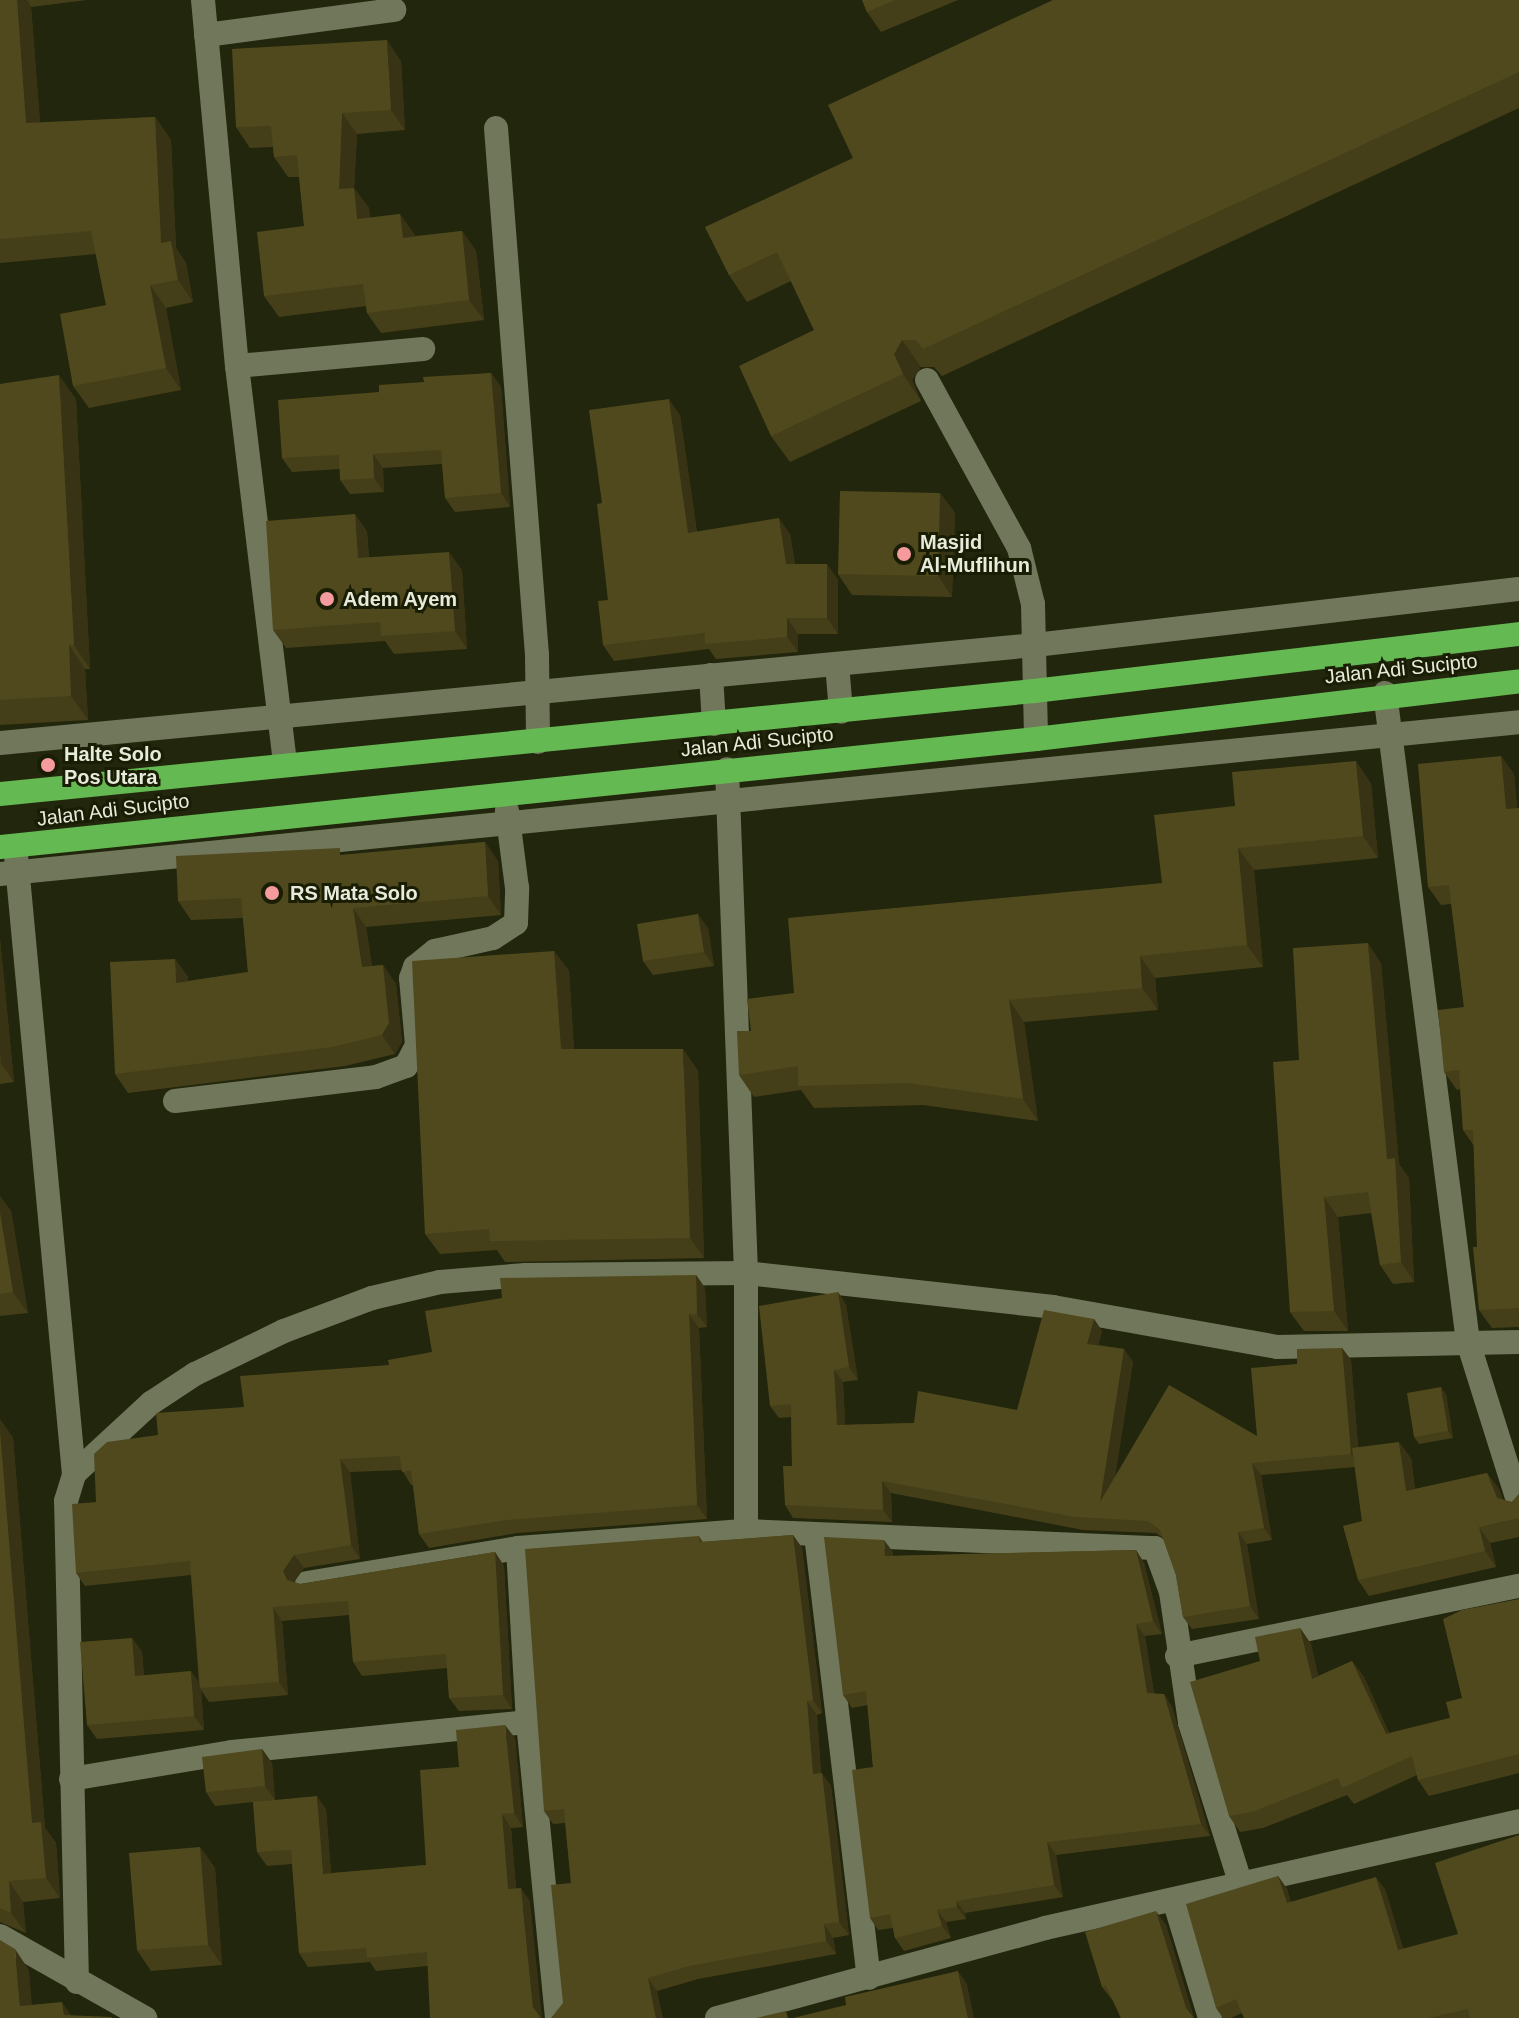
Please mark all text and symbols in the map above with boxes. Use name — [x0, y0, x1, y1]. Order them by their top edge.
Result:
place label: Masjid Al-Muflihun — [920, 530, 1030, 577]
marker: Masjid Al-Muflihun — [895, 545, 913, 563]
place label: Adem Ayem — [343, 587, 458, 611]
marker: Adem Ayem — [318, 590, 336, 608]
street label: Jalan Adi Sucipto — [1323, 649, 1479, 689]
street label: Jalan Adi Sucipto — [679, 722, 835, 762]
place label: Halte Solo Pos Utara — [64, 742, 162, 789]
marker: Halte Solo Pos Utara — [39, 756, 57, 774]
street label: Jalan Adi Sucipto — [35, 789, 191, 831]
place label: RS Mata Solo — [290, 881, 418, 905]
marker: RS Mata Solo — [261, 882, 283, 904]

